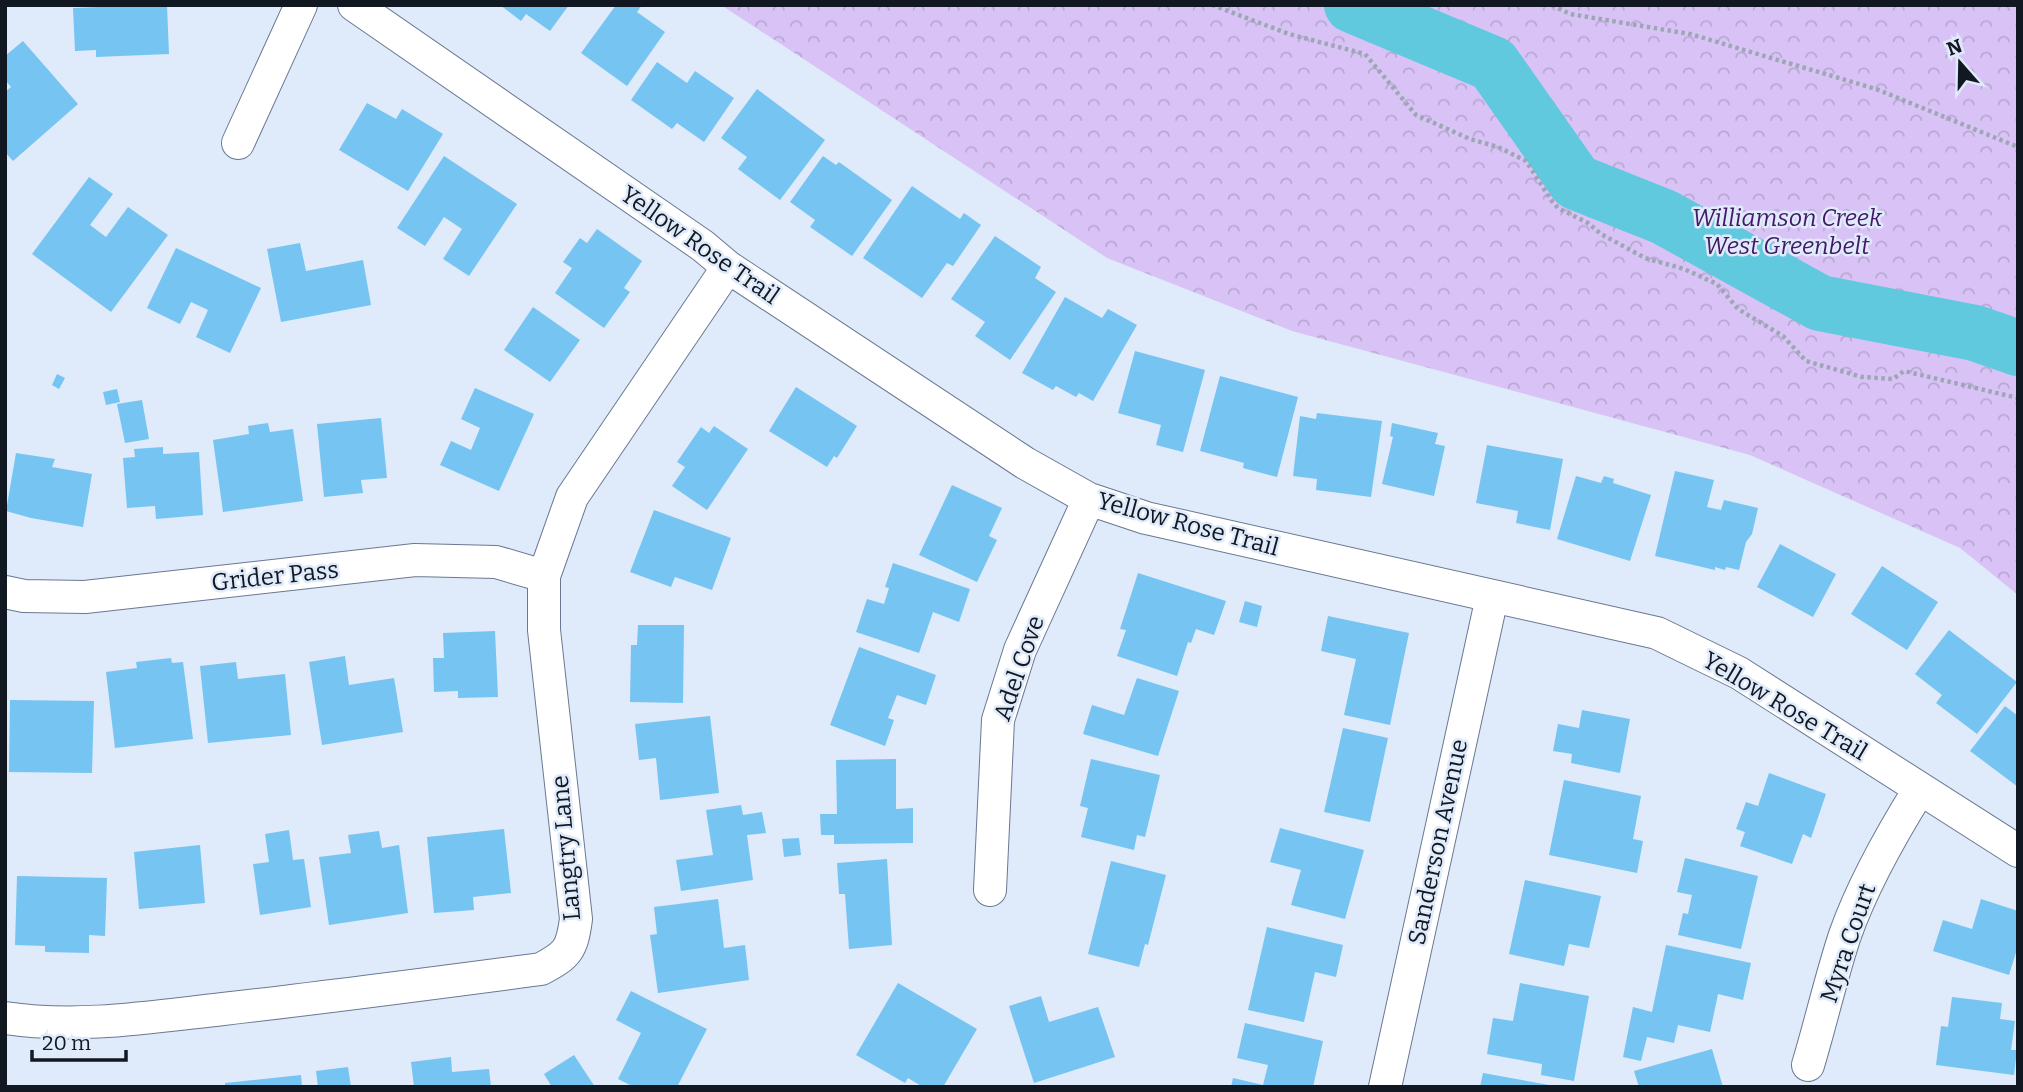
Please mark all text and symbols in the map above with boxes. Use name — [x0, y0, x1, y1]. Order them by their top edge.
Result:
north arrow — [1925, 28, 1995, 98]
text: N — [1944, 34, 1965, 61]
street label: Yellow Rose Trail — [615, 180, 785, 310]
park label: Williamson Creek West Greenbelt — [1692, 204, 1883, 260]
street label: Yellow Rose Trail — [1094, 486, 1282, 562]
street label: Grider Pass — [210, 555, 340, 597]
street label: Adel Cove — [988, 612, 1050, 724]
street label: Yellow Rose Trail — [1698, 646, 1872, 766]
street label: Sanderson Avenue — [1403, 737, 1473, 947]
street label: Langtry Lane — [546, 774, 586, 922]
street label: Myra Court — [1815, 880, 1881, 1006]
scale bar — [32, 1018, 126, 1062]
text: 20 m — [42, 1030, 91, 1056]

